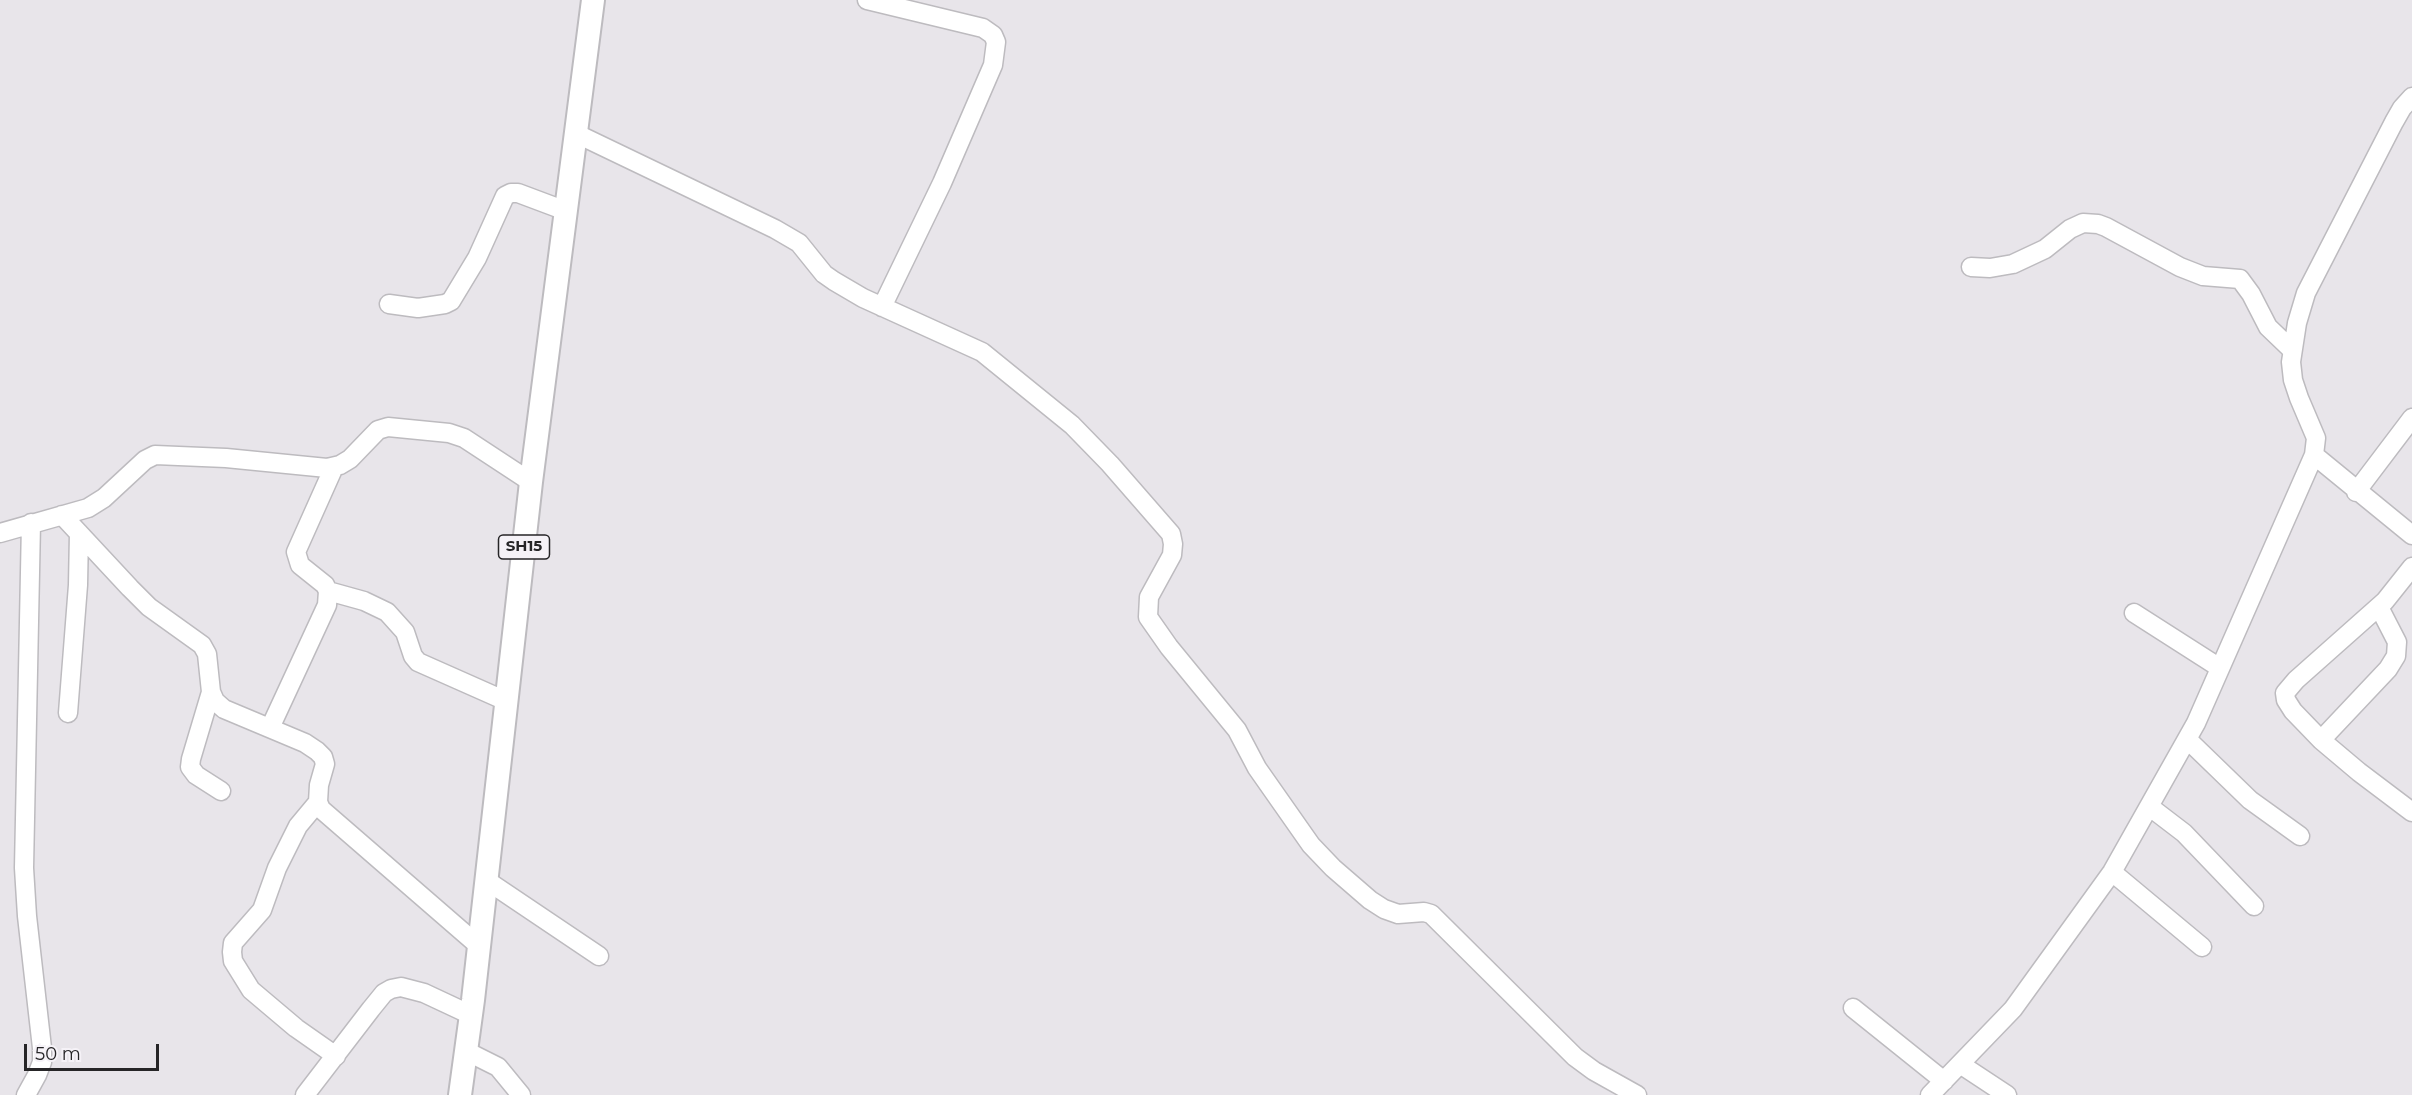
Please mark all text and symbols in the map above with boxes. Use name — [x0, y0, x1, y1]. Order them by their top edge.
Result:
road number: SH15 — [498, 535, 550, 559]
scale bar — [27, 1032, 162, 1070]
text: 50 m — [35, 1043, 81, 1065]

